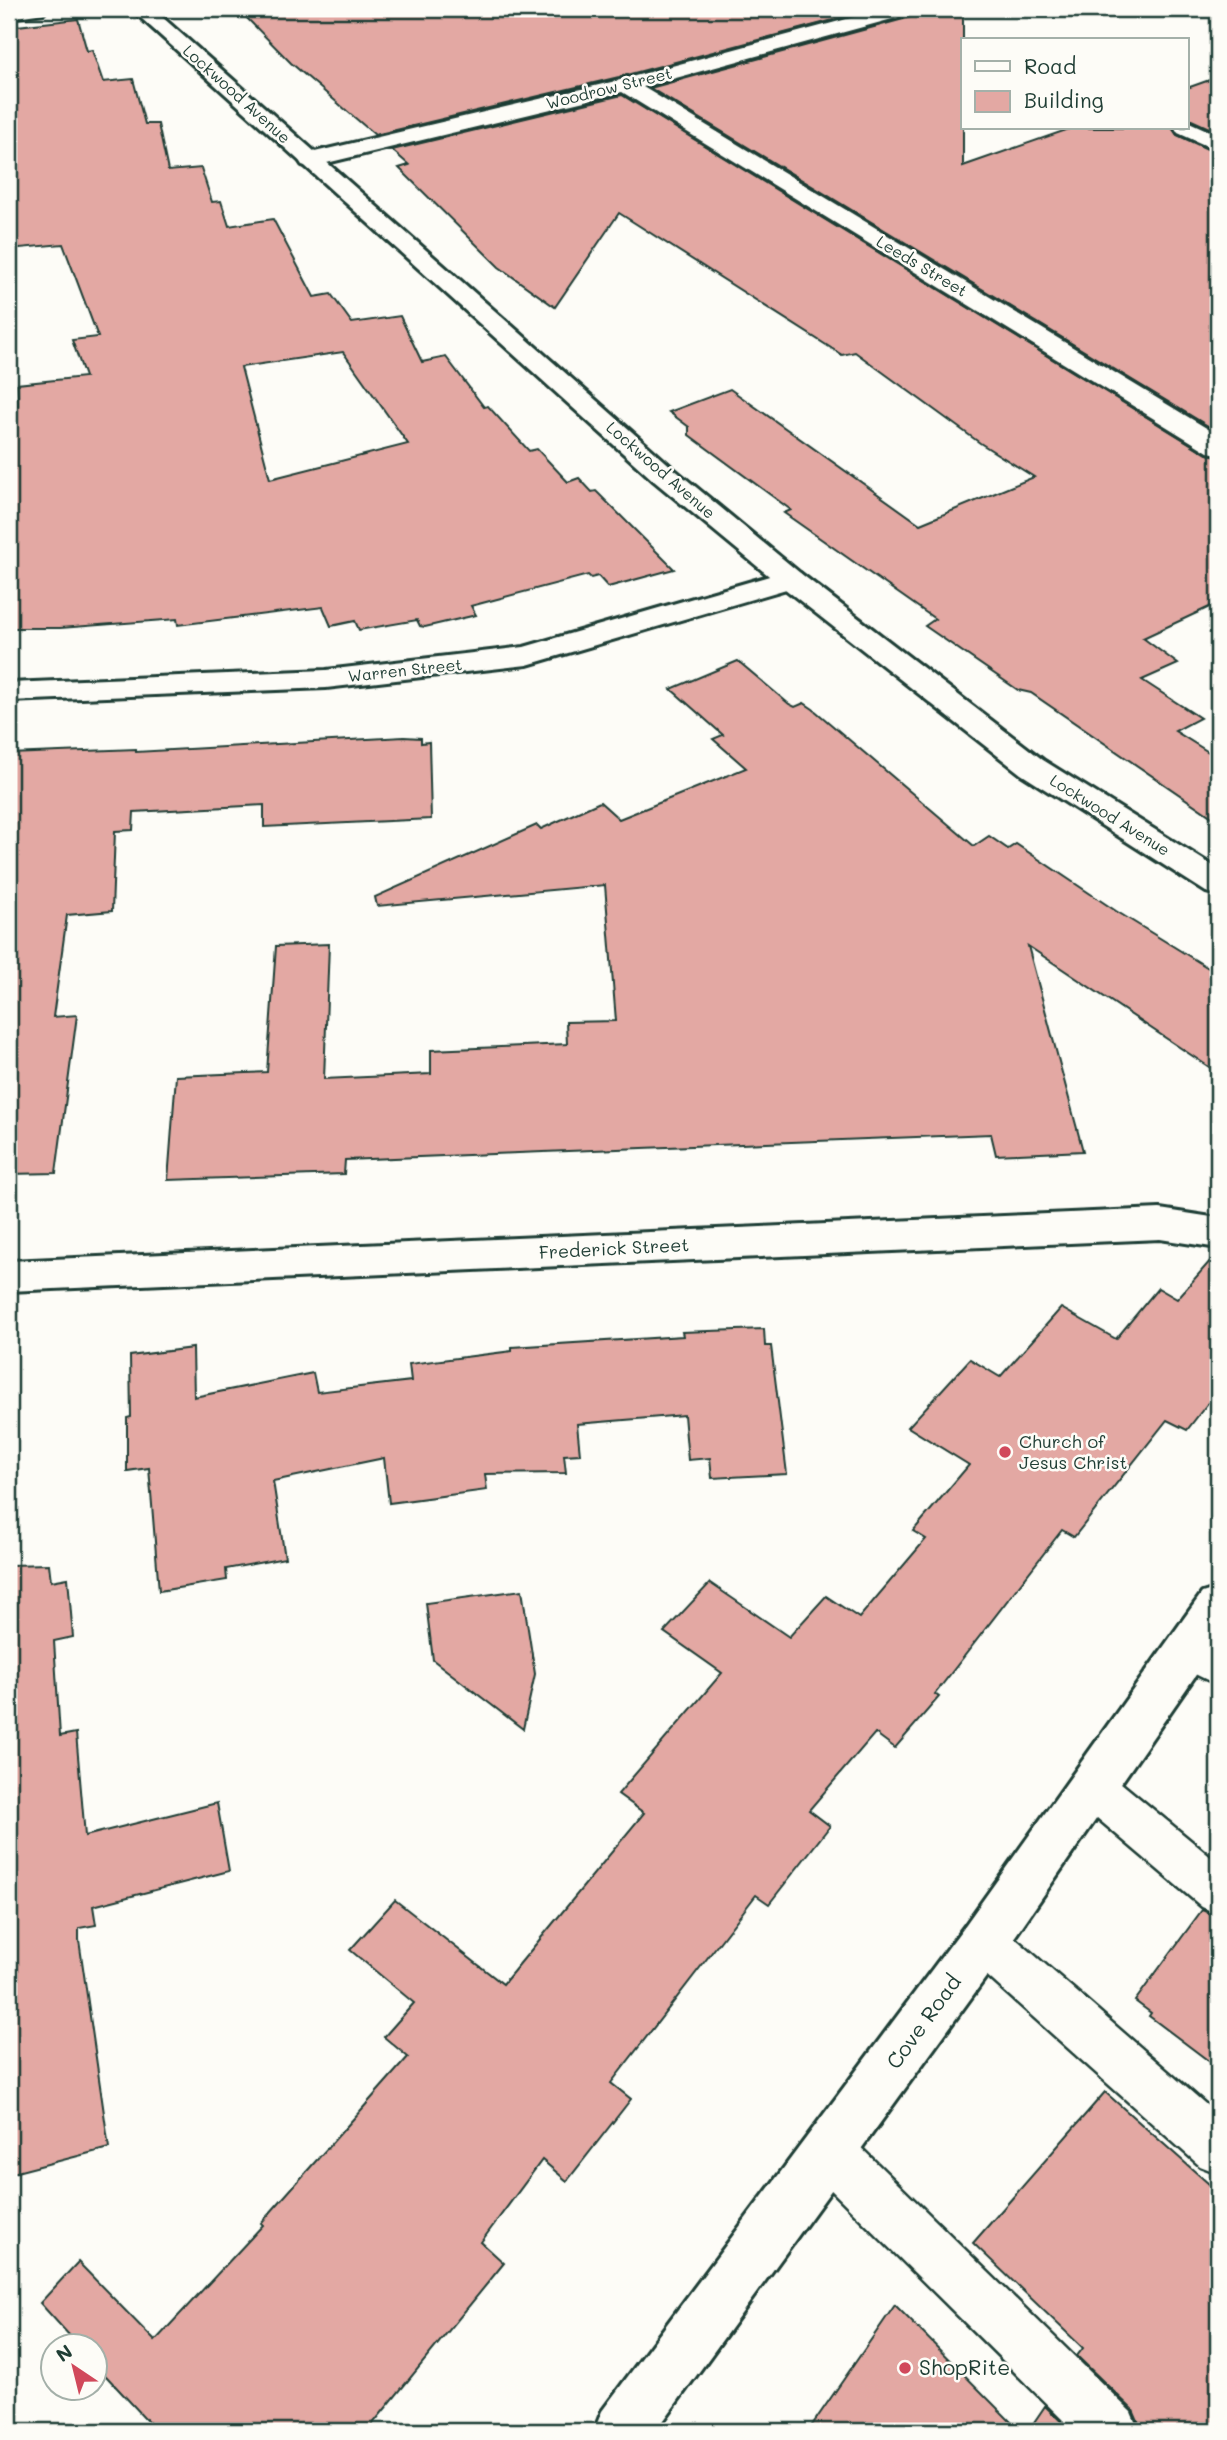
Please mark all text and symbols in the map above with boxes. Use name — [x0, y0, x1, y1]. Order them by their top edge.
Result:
legend — [961, 38, 1188, 130]
street label: Lockwood Avenue — [179, 40, 296, 148]
text: Road — [1024, 52, 1076, 79]
street label: Woodrow Street — [544, 62, 674, 113]
text: Building — [1024, 86, 1104, 113]
street label: Leeds Street — [873, 230, 971, 301]
street label: Lockwood Avenue — [602, 416, 720, 523]
street label: Warren Street — [347, 653, 463, 686]
street label: Lockwood Avenue — [1046, 769, 1174, 860]
street label: Frederick Street — [538, 1232, 690, 1264]
place label: Church of Jesus Christ — [1019, 1429, 1127, 1474]
marker: Church of Jesus Christ — [997, 1444, 1013, 1460]
street label: Cove Road — [879, 1968, 966, 2074]
north arrow — [38, 2332, 108, 2402]
text: N — [51, 2338, 77, 2367]
place label: ShopRite — [919, 2353, 1010, 2380]
marker: ShopRite — [897, 2360, 913, 2376]

